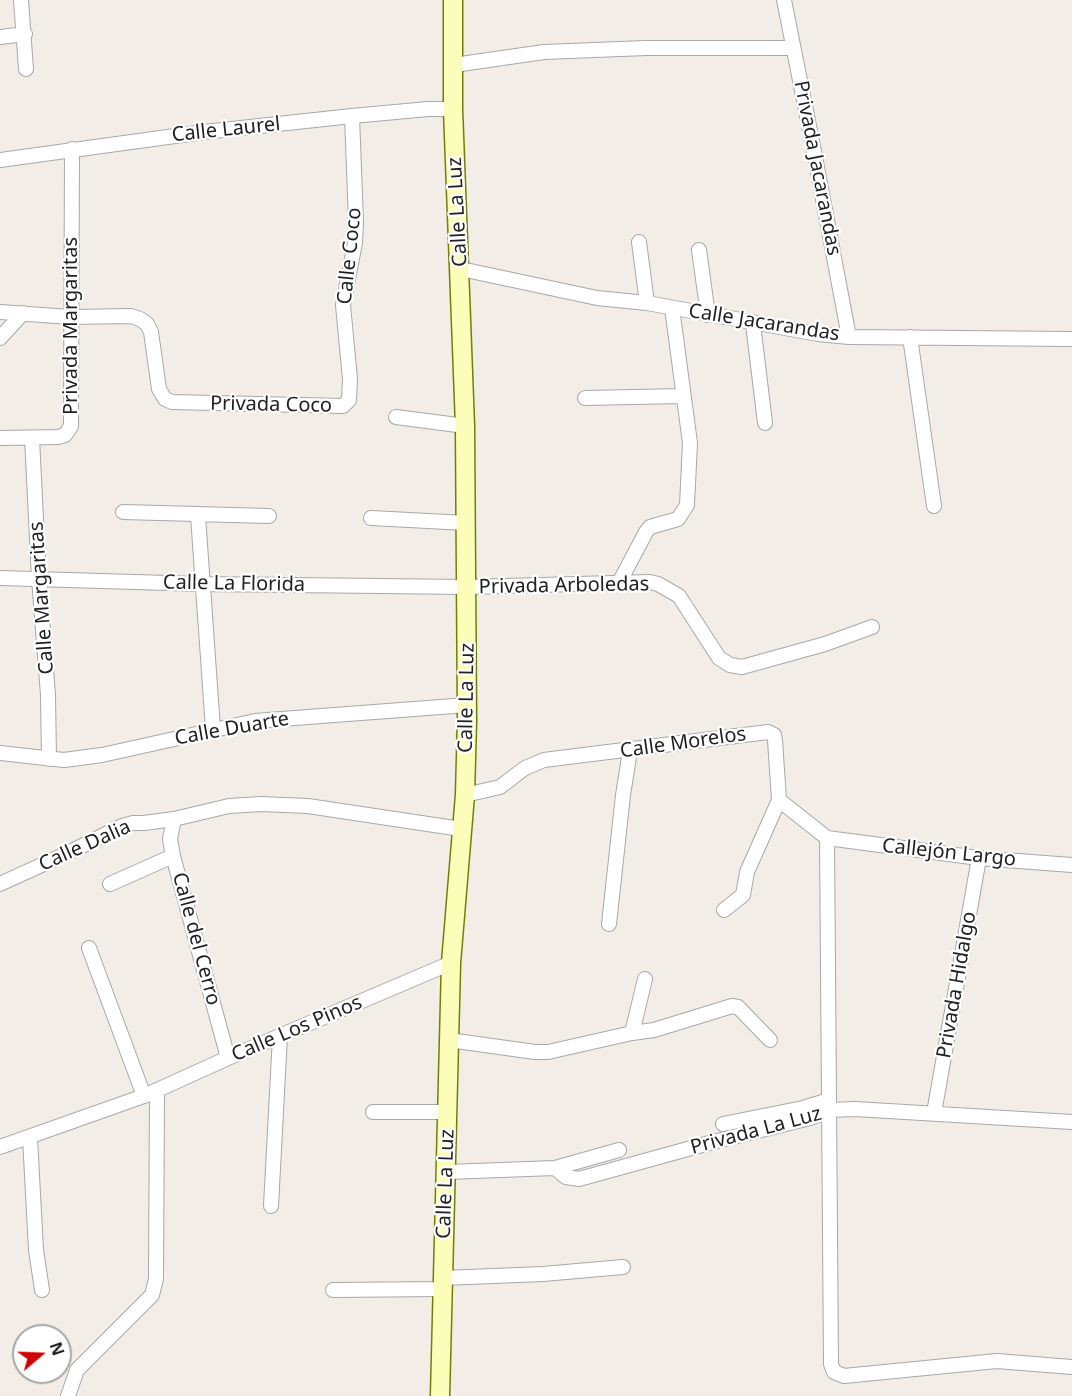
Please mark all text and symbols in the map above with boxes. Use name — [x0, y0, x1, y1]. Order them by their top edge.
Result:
street label: Privada Jacarandas — [788, 79, 846, 257]
street label: Calle Laurel — [171, 112, 281, 148]
street label: Calle La Luz — [443, 157, 473, 267]
street label: Calle Coco — [333, 206, 367, 306]
street label: Privada Margaritas — [59, 237, 83, 415]
street label: Calle Jacarandas — [687, 299, 841, 347]
street label: Privada Coco — [210, 392, 332, 418]
street label: Calle Margaritas — [25, 521, 59, 675]
street label: Calle La Florida — [163, 571, 305, 597]
street label: Privada Arboledas — [479, 573, 649, 599]
street label: Calle La Luz — [454, 643, 480, 753]
street label: Calle Duarte — [173, 707, 291, 751]
street label: Calle Morelos — [619, 722, 747, 764]
street label: Calle Dalia — [35, 815, 135, 877]
street label: Callejón Largo — [881, 834, 1017, 872]
street label: Calle del Cerro — [167, 870, 225, 1008]
street label: Privada Hidalgo — [932, 910, 982, 1060]
street label: Calle Los Pinos — [228, 991, 366, 1067]
street label: Privada La Luz — [688, 1102, 824, 1160]
street label: Calle La Luz — [432, 1129, 460, 1239]
north arrow — [12, 1324, 72, 1384]
text: N — [45, 1339, 70, 1359]

